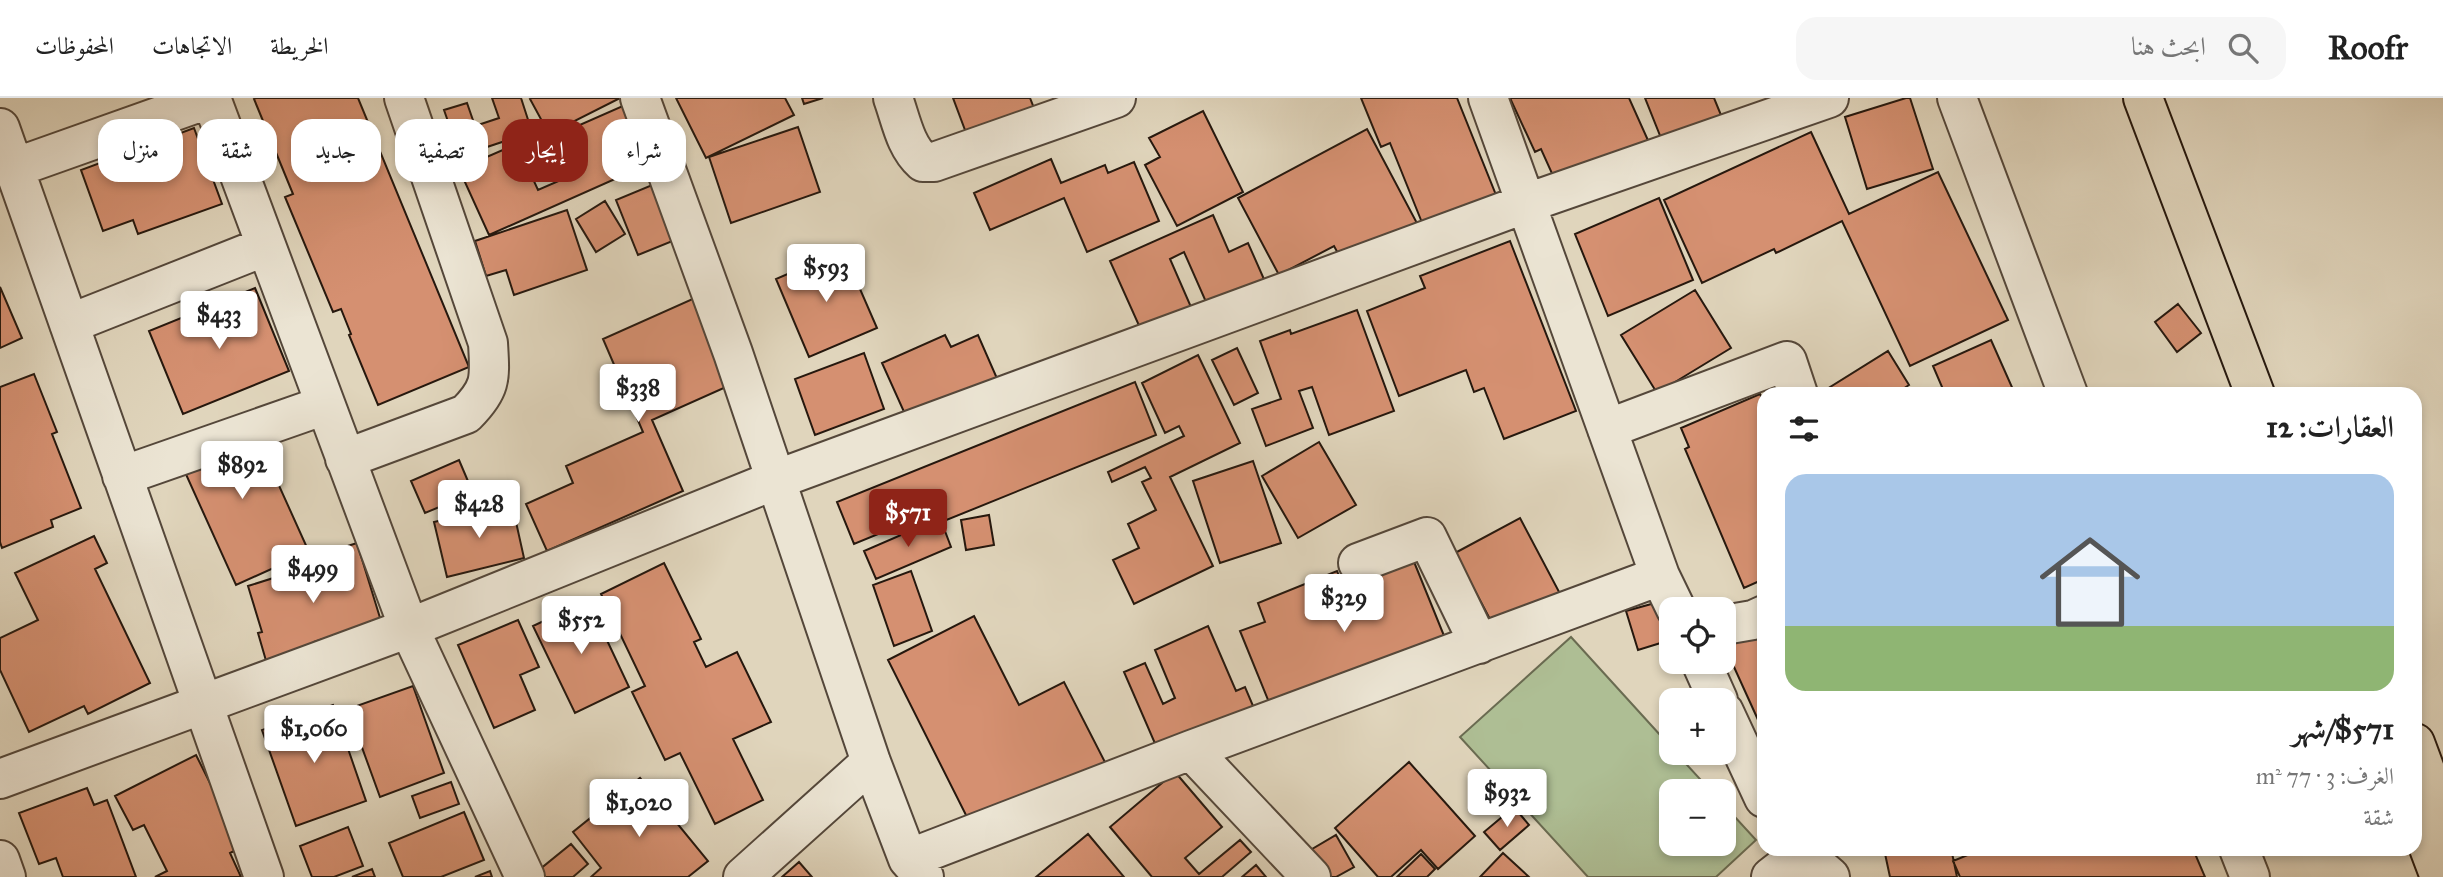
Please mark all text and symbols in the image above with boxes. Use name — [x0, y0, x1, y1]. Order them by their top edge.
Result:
search box — [1796, 17, 2286, 80]
text: Roofr — [2328, 28, 2408, 68]
icon: search — [2224, 29, 2262, 67]
text: ابحث هنا — [2131, 30, 2206, 62]
text: المحفوظات — [35, 31, 114, 61]
text: الاتجاهات — [152, 31, 232, 61]
text: الخريطة — [270, 31, 329, 61]
chip: منزل — [98, 119, 183, 182]
chip: شقة — [197, 119, 277, 182]
chip: جديد — [291, 119, 381, 182]
chip: تصفية — [395, 119, 488, 182]
chip: إيجار — [502, 119, 588, 182]
chip: شراء — [602, 119, 686, 182]
pin: $593 — [785, 244, 867, 304]
text: $593 — [803, 253, 849, 281]
pin: $433 — [178, 292, 260, 351]
text: $433 — [196, 300, 242, 328]
pin: $338 — [597, 364, 679, 424]
text: $338 — [616, 373, 660, 401]
text: العقارات: 12 — [2266, 409, 2394, 445]
icon: filters — [1785, 410, 1823, 448]
pin: $892 — [201, 442, 283, 501]
text: $892 — [217, 450, 267, 478]
pin: $428 — [438, 480, 520, 540]
text: $428 — [454, 489, 504, 517]
pin: $571 — [867, 490, 949, 549]
text: $571 — [885, 498, 931, 526]
icon: home — [2027, 519, 2153, 645]
pin: $499 — [272, 546, 354, 605]
text: $499 — [287, 554, 339, 582]
pin: $329 — [1303, 574, 1385, 634]
text: $329 — [1321, 583, 1367, 611]
pin: $552 — [540, 596, 622, 656]
map controls — [1659, 597, 1736, 856]
button: locate — [1659, 597, 1736, 674]
text: $552 — [558, 605, 604, 633]
button: + — [1659, 688, 1736, 765]
pin: $1,060 — [257, 706, 371, 765]
text: $571/شهر — [2292, 711, 2394, 747]
text: $1,060 — [280, 714, 348, 742]
text: الغرف: 3 · 77 m² — [2256, 762, 2394, 790]
pin: $932 — [1466, 770, 1548, 829]
text: $932 — [1484, 778, 1530, 806]
button: − — [1659, 779, 1736, 856]
pin: $1,020 — [582, 780, 696, 839]
text: $1,020 — [606, 788, 672, 816]
text: شقة — [2364, 803, 2394, 831]

